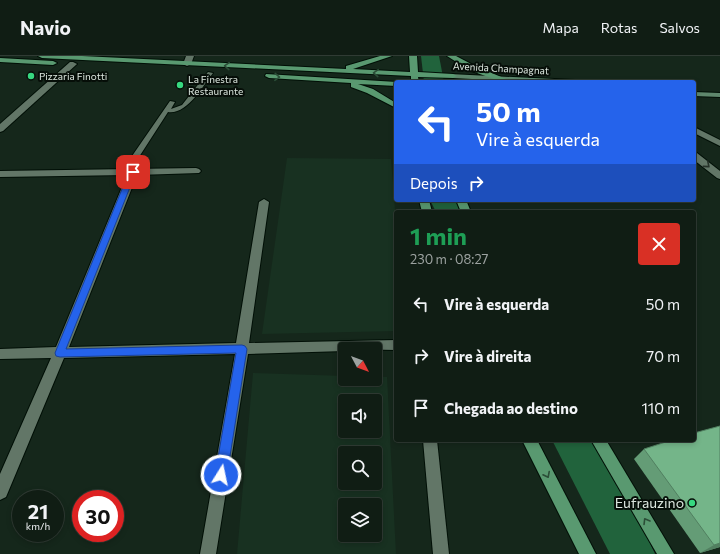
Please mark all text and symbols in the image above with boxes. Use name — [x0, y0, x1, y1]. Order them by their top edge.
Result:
text: Navio — [20, 16, 71, 39]
text: Mapa — [543, 19, 579, 36]
text: Rotas — [601, 19, 637, 36]
text: Salvos — [659, 19, 700, 36]
street label: Avenida Champagnat — [453, 59, 549, 77]
one-way arrow — [224, 62, 230, 71]
one-way arrow — [373, 68, 379, 77]
place label: Pizzaria Finotti — [39, 70, 107, 82]
marker: Pizzaria Finotti — [26, 71, 36, 81]
one-way arrow — [274, 72, 280, 81]
place label: La Finestra Restaurante — [188, 73, 243, 97]
marker: La Finestra Restaurante — [175, 80, 185, 90]
text: 50 m — [476, 94, 541, 128]
icon: left — [410, 96, 462, 148]
text: Vire à esquerda — [476, 128, 600, 150]
pin — [116, 155, 150, 189]
icon: arrive — [122, 161, 144, 183]
one-way arrow — [702, 161, 710, 168]
icon: right — [465, 172, 487, 194]
text: Depois — [410, 174, 457, 192]
text: 1 min — [410, 221, 467, 250]
button: close — [638, 223, 680, 265]
text: 230 m · 08:27 — [410, 251, 488, 267]
icon: left — [410, 293, 432, 315]
text: Vire à esquerda — [444, 295, 549, 313]
text: 50 m — [646, 295, 680, 313]
north arrow — [338, 342, 382, 386]
map controls — [338, 342, 382, 542]
icon: right — [410, 345, 432, 367]
text: Vire à direita — [444, 347, 532, 365]
text: 70 m — [646, 347, 680, 365]
button: sound — [338, 394, 382, 438]
icon: arrive — [410, 397, 432, 419]
text: Chegada ao destino — [444, 399, 578, 417]
text: 110 m — [641, 399, 680, 417]
button: search — [338, 446, 382, 490]
position arrow — [200, 454, 242, 496]
one-way arrow — [542, 470, 550, 478]
speed limit sign: 30 — [72, 490, 124, 542]
place label: Eufrauzino — [615, 494, 684, 511]
button: layers — [338, 498, 382, 542]
marker: Eufrauzino — [687, 498, 697, 508]
text: 21 — [28, 499, 48, 523]
one-way arrow — [644, 518, 651, 525]
text: km/h — [26, 520, 50, 532]

